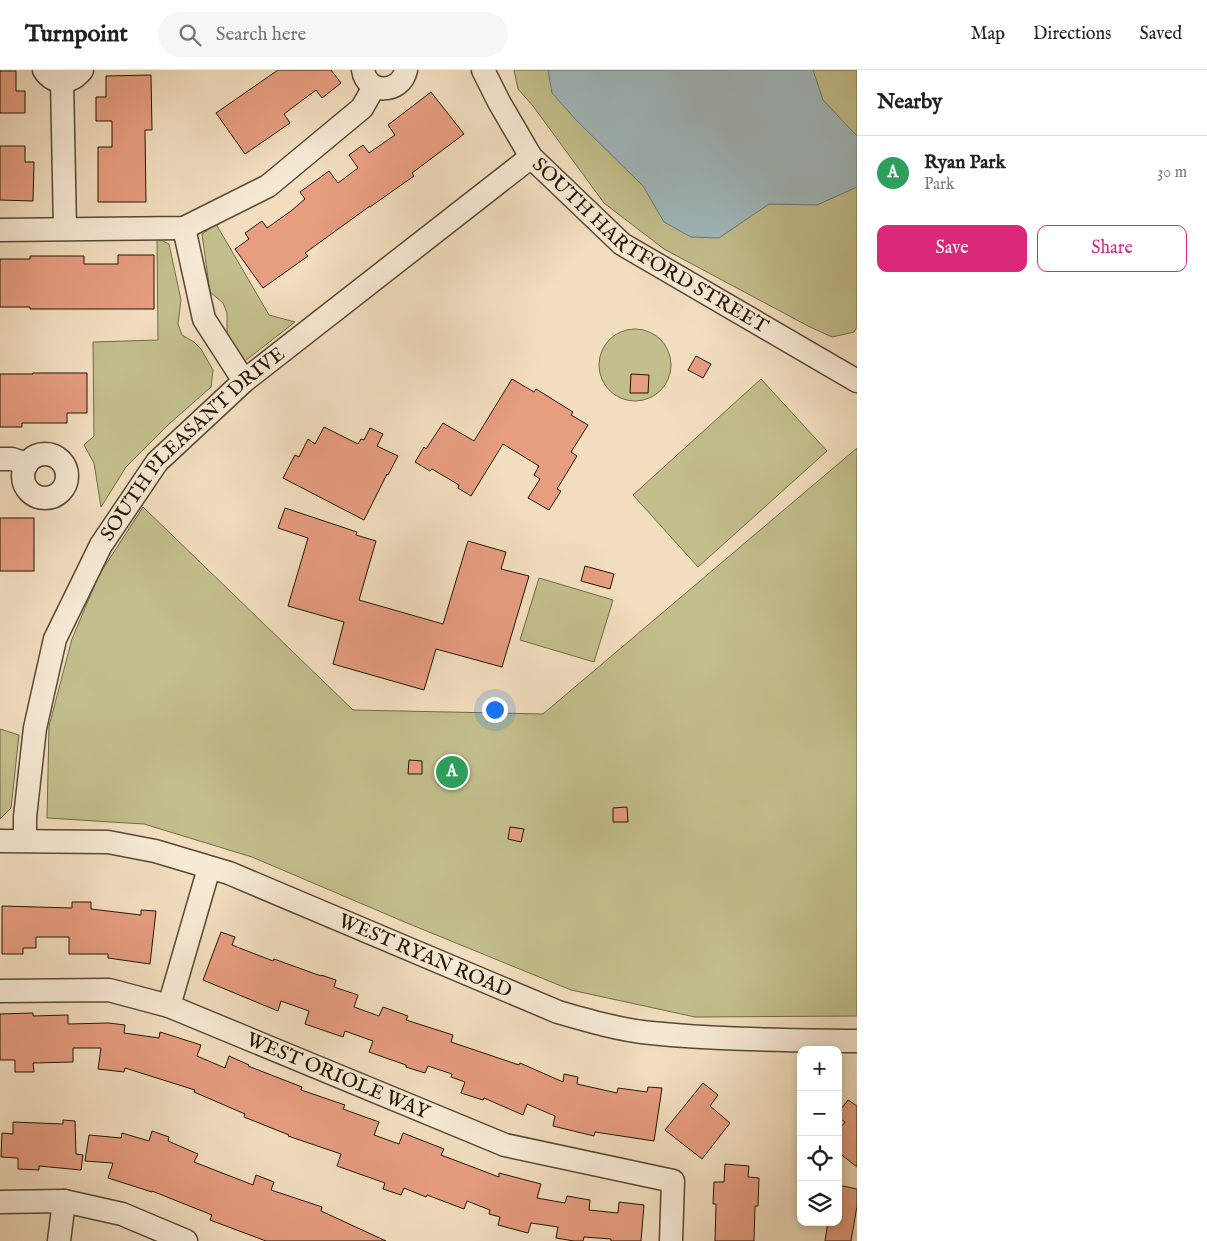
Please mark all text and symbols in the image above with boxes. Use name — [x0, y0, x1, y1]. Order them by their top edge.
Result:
search box — [158, 12, 508, 57]
text: Turnpoint — [25, 19, 128, 50]
icon: search — [176, 21, 204, 49]
text: Search here — [216, 23, 306, 47]
text: Map — [971, 23, 1005, 46]
text: Directions — [1033, 23, 1111, 46]
text: Saved — [1139, 23, 1182, 46]
text: Nearby — [877, 89, 942, 116]
text: Ryan Park — [924, 151, 1006, 175]
street label: SOUTH HARTFORD STREET — [527, 152, 773, 339]
text: A — [888, 163, 898, 183]
text: 30 m — [1157, 163, 1187, 183]
text: Park — [924, 175, 954, 195]
button: Save — [877, 225, 1027, 272]
button: Share — [1037, 225, 1187, 272]
street label: SOUTH PLEASANT DRIVE — [95, 341, 290, 546]
your location — [482, 697, 508, 723]
pin: A — [436, 753, 468, 791]
street label: WEST RYAN ROAD — [335, 908, 516, 1004]
street label: WEST ORIOLE WAY — [243, 1027, 435, 1125]
map controls — [797, 1046, 842, 1226]
button: + — [797, 1046, 842, 1091]
button: − — [797, 1091, 842, 1136]
button: locate — [797, 1136, 842, 1181]
button: layers — [797, 1181, 842, 1226]

